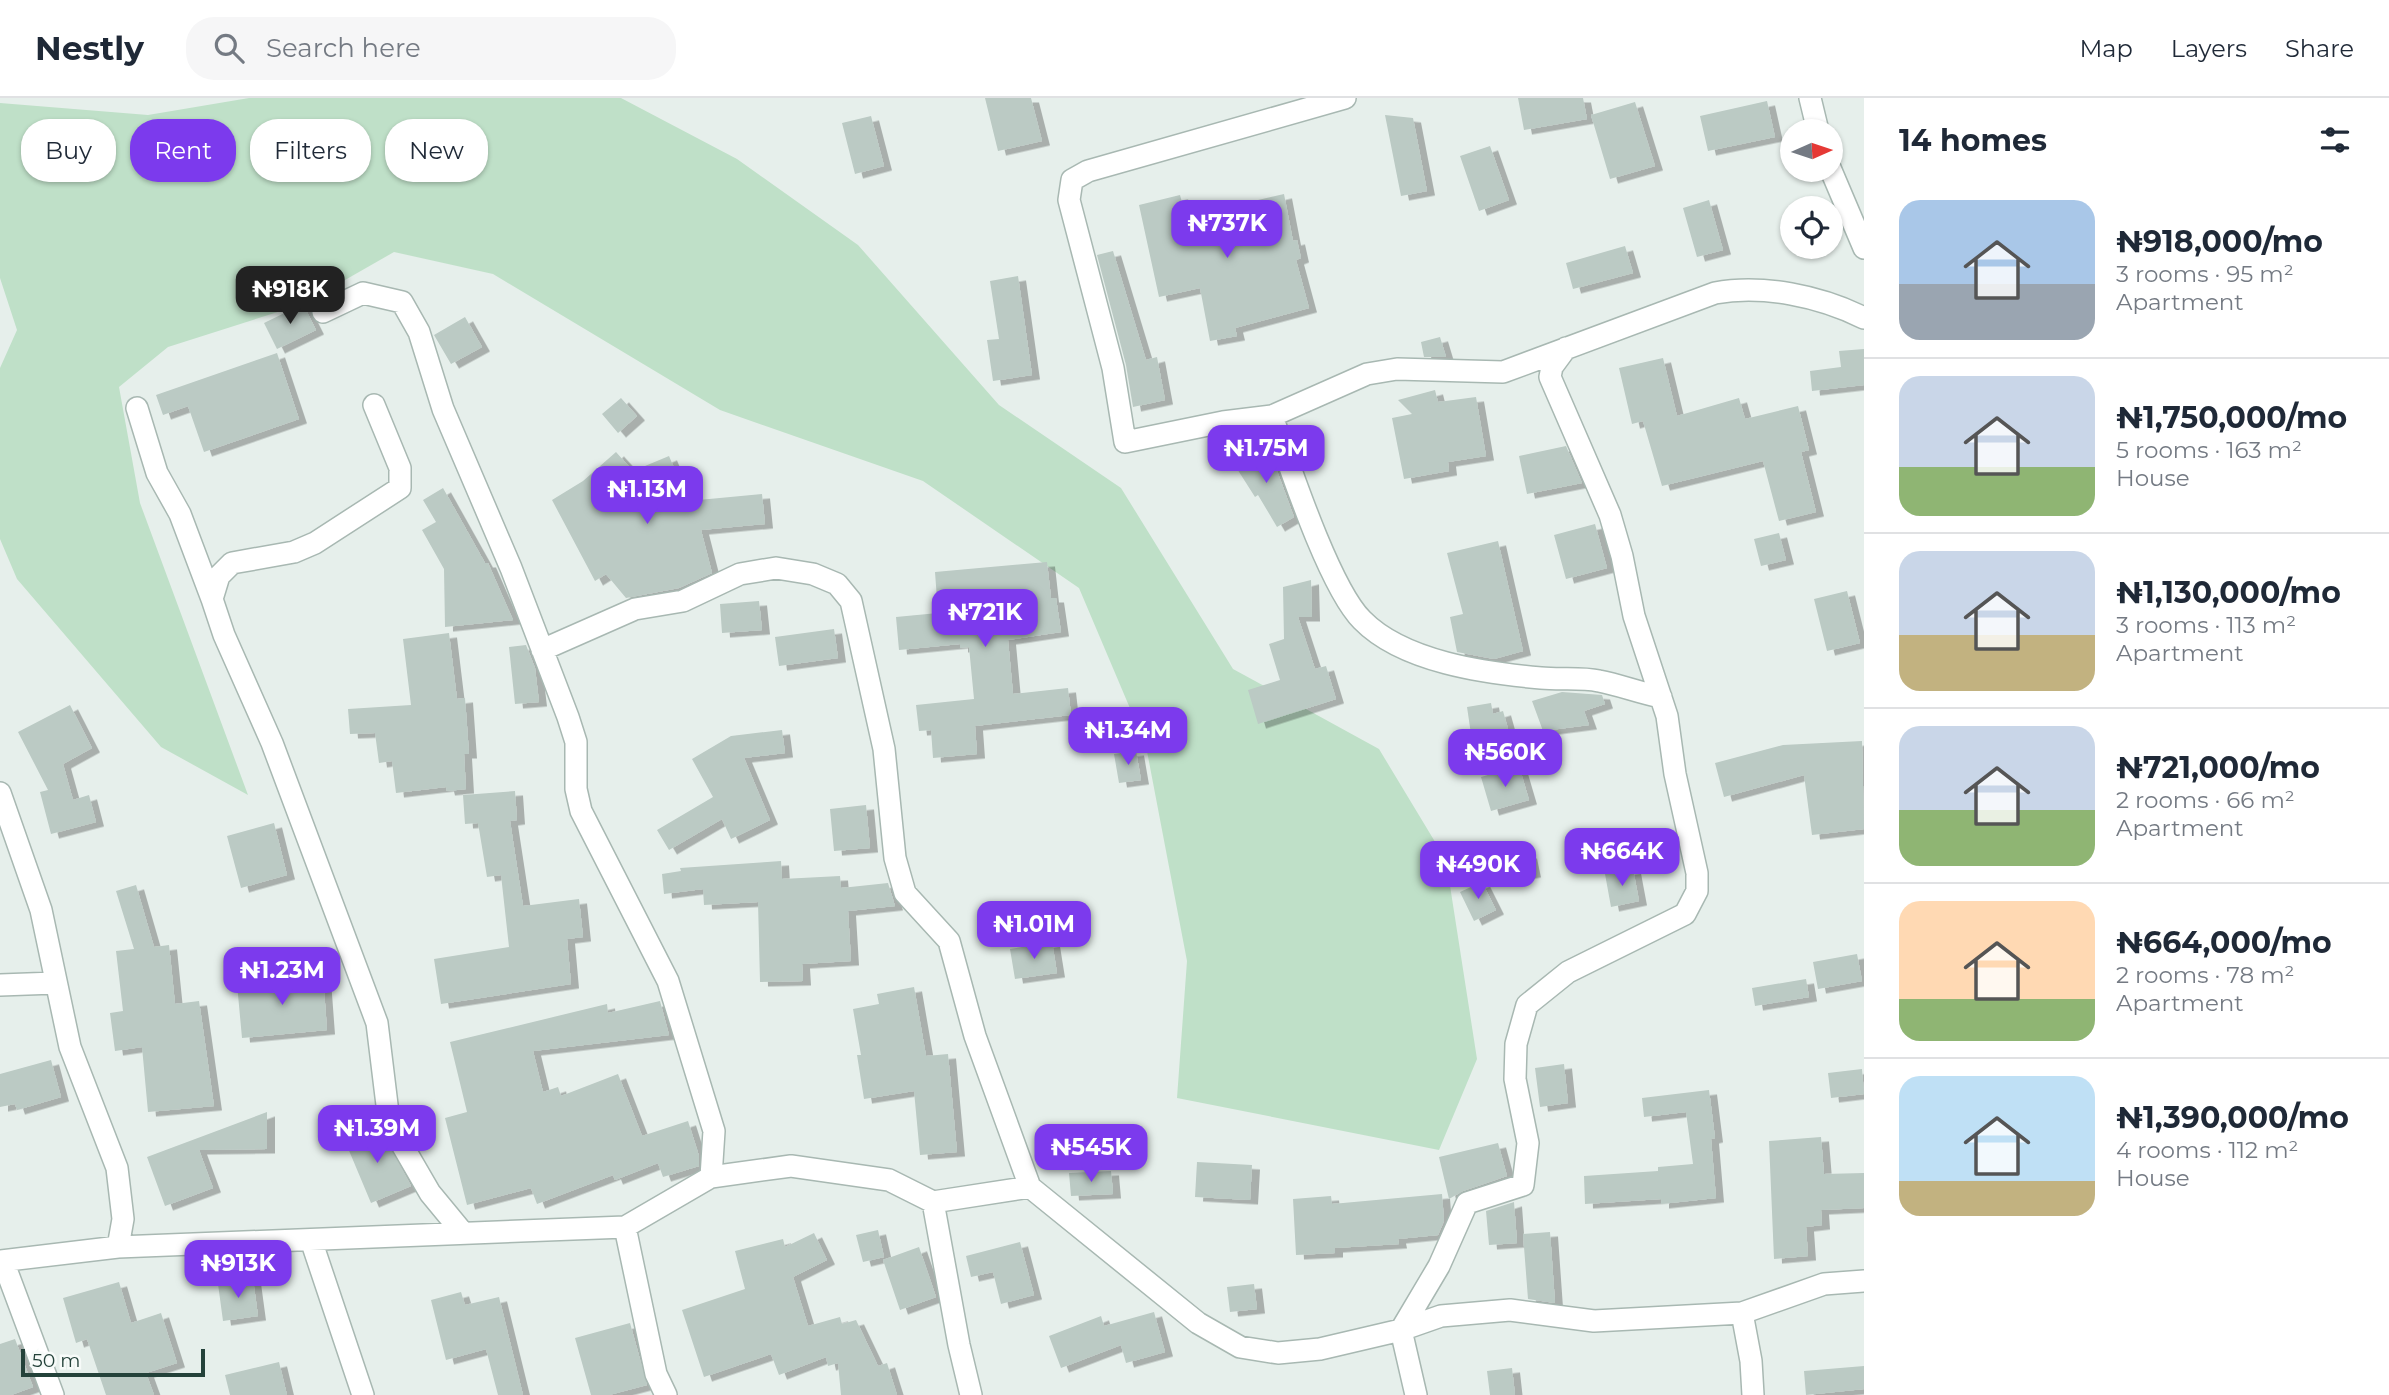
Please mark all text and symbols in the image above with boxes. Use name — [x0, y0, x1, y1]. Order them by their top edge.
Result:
search box — [186, 17, 676, 80]
text: Nestly — [35, 28, 144, 68]
icon: search — [210, 29, 248, 67]
text: Search here — [266, 32, 421, 64]
text: Map — [2079, 34, 2133, 63]
text: Layers — [2171, 34, 2247, 63]
text: Share — [2285, 34, 2354, 63]
chip: Buy — [21, 119, 116, 182]
chip: Rent — [130, 119, 236, 182]
chip: Filters — [250, 119, 371, 182]
chip: New — [385, 119, 488, 182]
north arrow — [1780, 119, 1843, 182]
map controls — [1780, 119, 1843, 259]
icon: filters — [2316, 121, 2354, 159]
text: 14 homes — [1899, 122, 2047, 159]
button: locate — [1780, 196, 1843, 259]
pin: ₦737K — [1178, 200, 1276, 260]
text: ₦737K — [1187, 209, 1267, 237]
text: ₦918,000/mo — [2116, 223, 2323, 260]
icon: home — [1955, 228, 2039, 312]
text: 3 rooms · 95 m² — [2116, 260, 2294, 288]
pin: ₦918K — [241, 266, 339, 326]
text: ₦918K — [252, 275, 328, 303]
text: Apartment — [2116, 288, 2244, 316]
text: ₦1,750,000/mo — [2116, 399, 2347, 436]
icon: home — [1955, 404, 2039, 488]
pin: ₦1.75M — [1209, 426, 1323, 485]
text: ₦1.75M — [1224, 434, 1308, 462]
text: 5 rooms · 163 m² — [2116, 436, 2302, 464]
text: House — [2116, 464, 2190, 492]
pin: ₦1.13M — [590, 466, 704, 526]
text: ₦1.13M — [607, 475, 687, 503]
text: ₦1,130,000/mo — [2116, 574, 2341, 611]
icon: home — [1955, 579, 2039, 663]
pin: ₦721K — [936, 589, 1034, 649]
text: ₦721K — [948, 598, 1022, 626]
text: 3 rooms · 113 m² — [2116, 611, 2296, 639]
text: Apartment — [2116, 639, 2244, 667]
pin: ₦1.34M — [1071, 708, 1185, 767]
text: ₦1.34M — [1084, 716, 1172, 744]
pin: ₦560K — [1456, 730, 1554, 789]
text: ₦560K — [1464, 738, 1546, 766]
text: ₦721,000/mo — [2116, 749, 2320, 786]
icon: home — [1955, 754, 2039, 838]
text: 2 rooms · 66 m² — [2116, 786, 2295, 814]
text: Apartment — [2116, 814, 2244, 842]
pin: ₦664K — [1573, 828, 1671, 888]
text: ₦664K — [1581, 837, 1663, 865]
pin: ₦490K — [1429, 842, 1527, 901]
text: ₦490K — [1436, 850, 1520, 878]
pin: ₦1.01M — [977, 902, 1091, 961]
text: ₦1.01M — [993, 910, 1075, 938]
text: ₦664,000/mo — [2116, 924, 2332, 961]
icon: home — [1955, 929, 2039, 1013]
pin: ₦1.23M — [225, 948, 339, 1007]
text: ₦1.23M — [239, 956, 325, 984]
text: 2 rooms · 78 m² — [2116, 961, 2294, 989]
text: Apartment — [2116, 989, 2244, 1017]
text: ₦1,390,000/mo — [2116, 1099, 2349, 1136]
icon: home — [1955, 1104, 2039, 1188]
pin: ₦1.39M — [320, 1105, 434, 1165]
text: ₦1.39M — [334, 1114, 420, 1142]
pin: ₦545K — [1042, 1124, 1140, 1184]
text: ₦545K — [1050, 1133, 1132, 1161]
text: 4 rooms · 112 m² — [2116, 1136, 2298, 1164]
text: House — [2116, 1164, 2190, 1192]
pin: ₦913K — [189, 1240, 287, 1300]
text: ₦913K — [201, 1249, 275, 1277]
scale bar — [21, 1346, 205, 1378]
text: 50 m — [32, 1349, 80, 1372]

